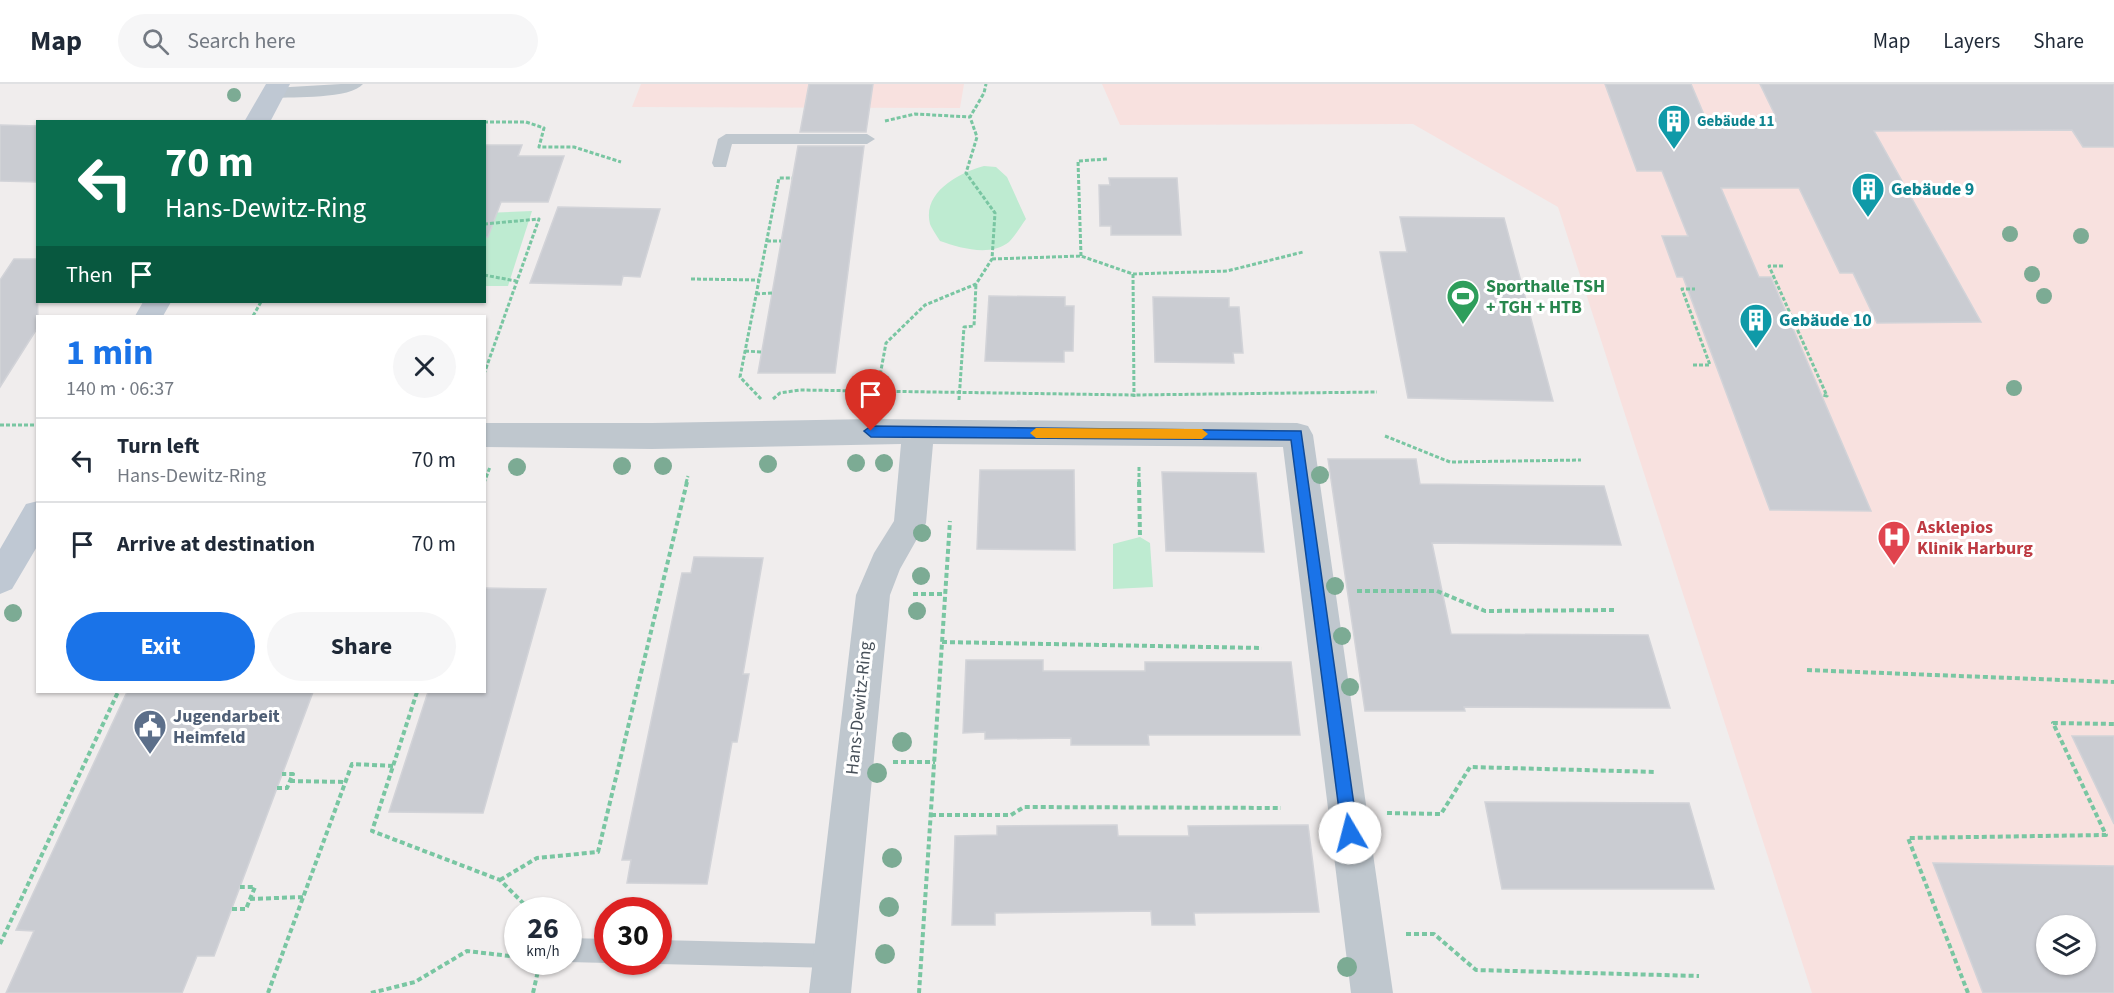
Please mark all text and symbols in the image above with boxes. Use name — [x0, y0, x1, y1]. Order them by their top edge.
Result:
search box — [118, 14, 538, 68]
text: Map — [30, 21, 82, 61]
icon: search — [139, 25, 172, 58]
text: Search here — [187, 25, 296, 57]
text: Map — [1873, 26, 1910, 56]
text: Layers — [1943, 26, 2000, 56]
text: Share — [2033, 26, 2084, 56]
building icon: Gebäude 11 — [1656, 103, 1692, 150]
place label: Gebäude 11 — [1697, 111, 1774, 132]
text: 70 m — [165, 133, 254, 193]
icon: left — [66, 144, 144, 222]
building icon: Gebäude 9 — [1850, 171, 1886, 218]
place label: Gebäude 9 — [1891, 177, 1974, 202]
text: Hans-Dewitz-Ring — [165, 189, 366, 228]
icon: arrive — [125, 258, 158, 291]
text: Then — [66, 259, 113, 291]
place label: Sporthalle TSH + TGH + HTB — [1486, 274, 1605, 320]
sports icon: Sporthalle TSH + TGH + HTB — [1445, 278, 1481, 325]
building icon: Gebäude 10 — [1738, 302, 1774, 349]
place label: Gebäude 10 — [1779, 308, 1872, 333]
text: 1 min — [66, 327, 154, 378]
button: close — [393, 335, 456, 398]
pin — [845, 369, 896, 431]
text: 140 m · 06:37 — [66, 375, 174, 403]
icon: arrive — [854, 378, 887, 411]
text: Turn left — [117, 430, 199, 462]
icon: left — [66, 444, 99, 477]
text: 70 m — [411, 444, 456, 476]
text: Hans-Dewitz-Ring — [117, 462, 266, 490]
place label: Asklepios Klinik Harburg — [1916, 515, 2033, 561]
hospital icon: Asklepios Klinik Harburg — [1876, 519, 1912, 566]
icon: arrive — [66, 528, 99, 561]
text: Arrive at destination — [117, 528, 315, 560]
text: 70 m — [411, 528, 456, 560]
button: Exit — [66, 612, 255, 681]
button: Share — [267, 612, 456, 681]
street label: Hans-Dewitz-Ring — [840, 640, 878, 776]
place label: Jugendarbeit Heimfeld — [173, 704, 280, 750]
public building icon: Jugendarbeit Heimfeld — [132, 708, 168, 755]
position arrow — [1318, 801, 1382, 865]
speed limit sign: 30 — [594, 897, 672, 975]
text: 26 — [527, 907, 559, 950]
map controls — [2036, 915, 2096, 975]
button: layers — [2036, 915, 2096, 975]
text: km/h — [526, 941, 560, 962]

